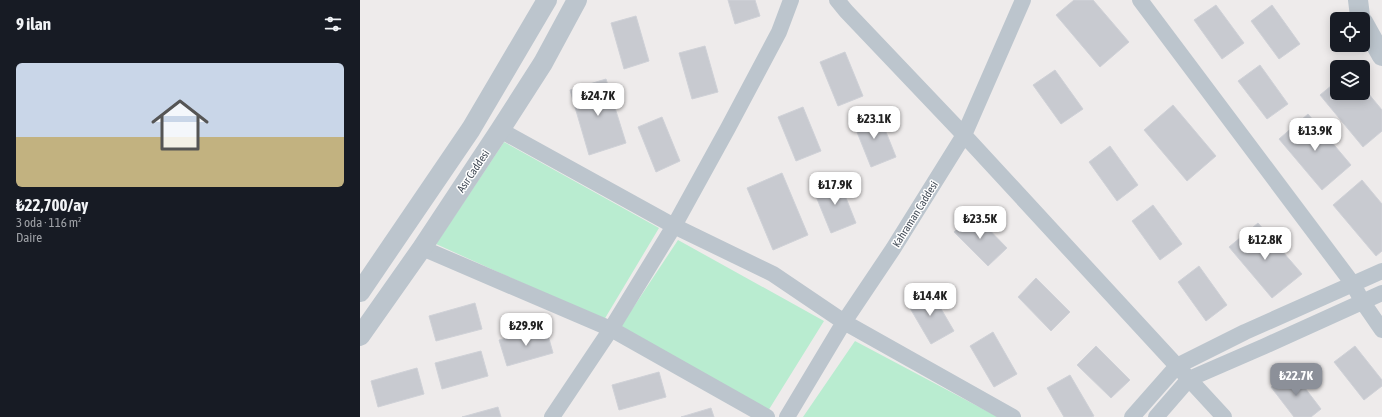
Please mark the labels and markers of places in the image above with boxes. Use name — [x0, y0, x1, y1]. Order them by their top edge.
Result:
pin: ₺24.7K — [565, 83, 631, 117]
pin: ₺23.1K — [841, 106, 907, 140]
pin: ₺13.9K — [1282, 118, 1348, 152]
pin: ₺17.9K — [802, 172, 868, 206]
pin: ₺23.5K — [947, 206, 1013, 240]
pin: ₺12.8K — [1232, 227, 1298, 261]
pin: ₺14.4K — [897, 283, 963, 317]
pin: ₺29.9K — [493, 313, 559, 347]
pin: ₺22.7K — [1263, 363, 1329, 397]

